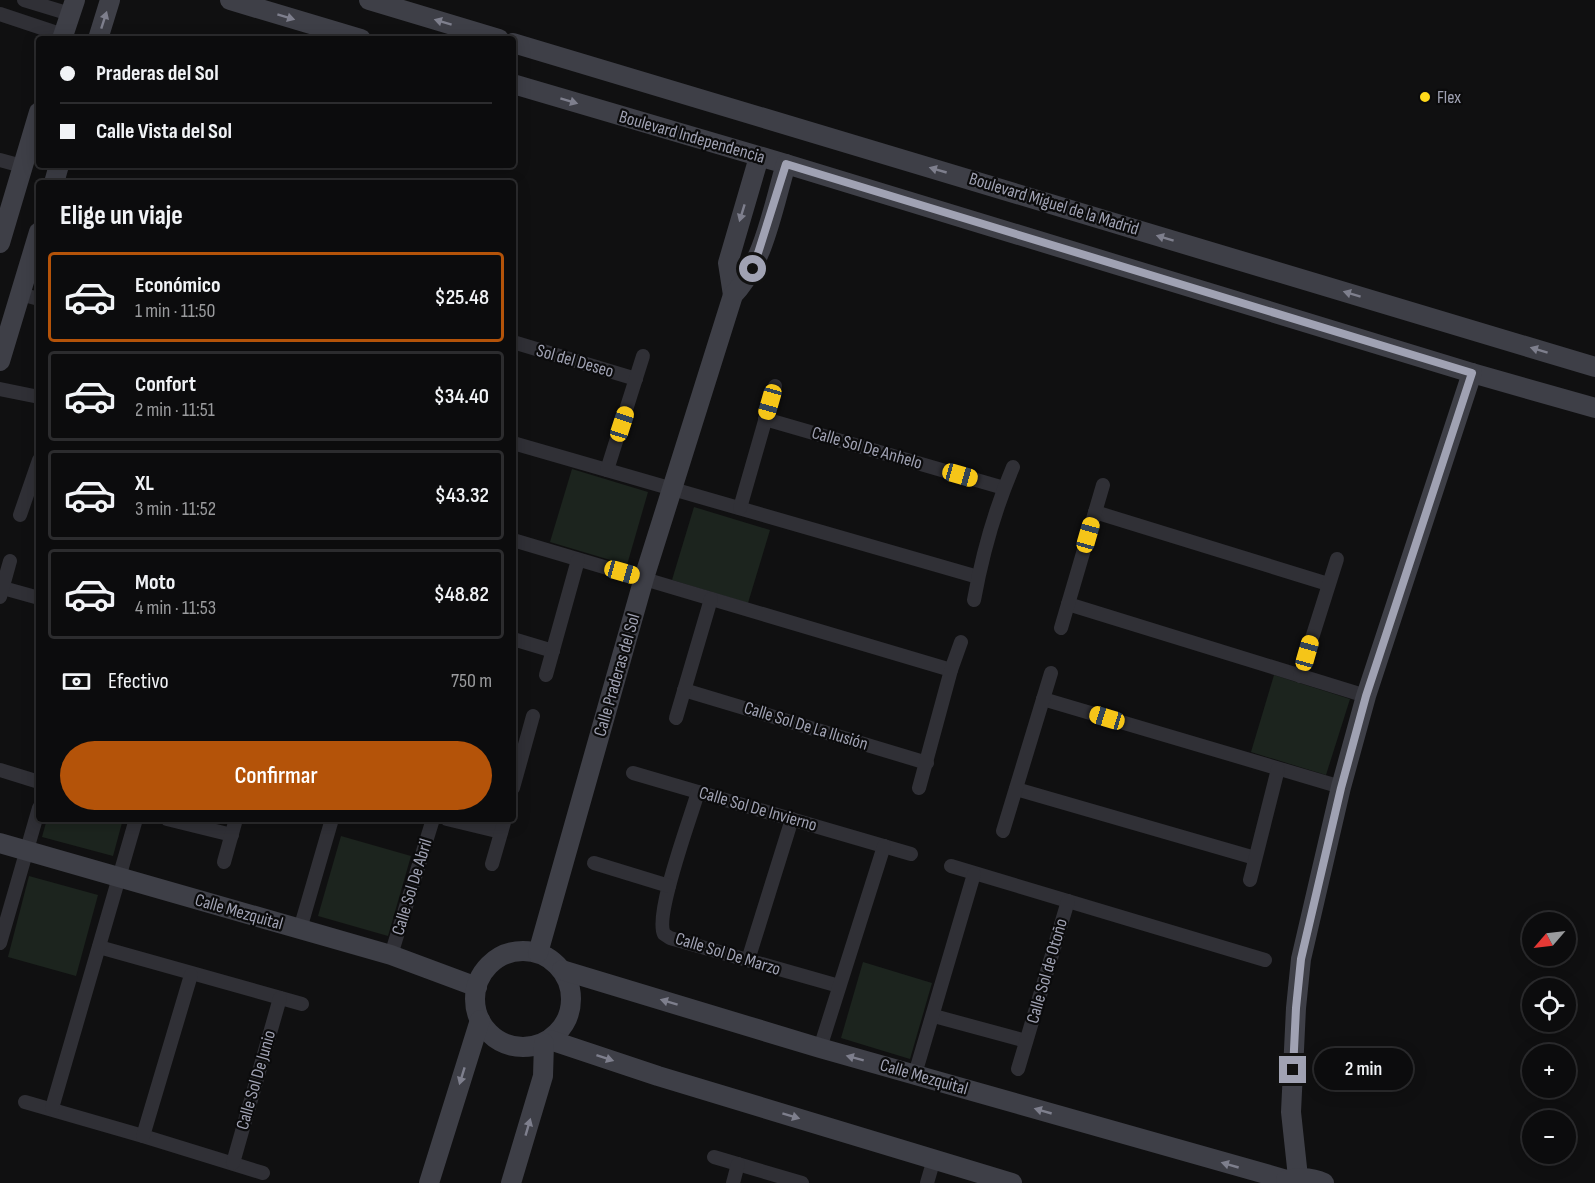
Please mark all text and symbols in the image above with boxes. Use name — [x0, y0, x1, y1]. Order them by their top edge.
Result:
one-way arrow — [100, 10, 109, 28]
one-way arrow — [277, 13, 295, 22]
one-way arrow — [434, 17, 452, 26]
text: Praderas del Sol — [96, 60, 219, 87]
place label: Flex — [1437, 87, 1461, 108]
marker: Flex — [1418, 90, 1432, 104]
one-way arrow — [560, 97, 578, 106]
street label: Boulevard Independencia — [617, 106, 767, 168]
text: Calle Vista del Sol — [96, 118, 232, 145]
one-way arrow — [929, 165, 947, 174]
street label: Boulevard Miguel de la Madrid — [967, 168, 1141, 240]
text: Elige un viaje — [60, 200, 183, 232]
one-way arrow — [737, 204, 746, 222]
one-way arrow — [1156, 233, 1174, 242]
route start — [739, 255, 766, 282]
icon: car — [63, 270, 117, 324]
text: Económico — [135, 272, 221, 299]
text: $25.48 — [435, 284, 489, 311]
one-way arrow — [1343, 289, 1361, 298]
text: 1 min · 11:50 — [135, 299, 215, 323]
street label: Sol del Deseo — [534, 340, 616, 382]
one-way arrow — [1530, 345, 1548, 354]
icon: car — [63, 369, 117, 423]
text: Confort — [135, 371, 196, 398]
car — [756, 382, 784, 422]
text: $34.40 — [434, 383, 489, 410]
text: 2 min · 11:51 — [135, 398, 215, 422]
car — [608, 404, 636, 444]
street label: Calle Sol De Anhelo — [809, 422, 925, 474]
car — [940, 461, 980, 489]
icon: car — [63, 468, 117, 522]
text: XL — [135, 470, 154, 497]
text: $43.32 — [435, 482, 489, 509]
text: 3 min · 11:52 — [135, 497, 216, 521]
car — [1074, 515, 1102, 555]
car — [602, 558, 642, 586]
icon: car — [63, 567, 117, 621]
text: Moto — [135, 569, 175, 596]
text: $48.82 — [434, 581, 489, 608]
text: 4 min · 11:53 — [135, 596, 216, 620]
street label: Calle Praderas del Sol — [589, 611, 645, 739]
car — [1293, 633, 1321, 673]
icon: cash — [60, 665, 93, 698]
text: Efectivo — [108, 668, 169, 695]
text: 750 m — [451, 669, 492, 693]
street label: Calle Sol De La Ilusión — [742, 697, 870, 755]
car — [1087, 704, 1127, 732]
button: Confirmar — [60, 741, 492, 810]
street label: Calle Sol De Invierno — [697, 782, 819, 836]
street label: Calle Sol De Abril — [387, 836, 437, 938]
street label: Calle Mezquital — [193, 889, 285, 935]
north arrow — [1522, 912, 1576, 966]
map controls — [1522, 912, 1576, 1164]
street label: Calle Sol de Otoño — [1022, 916, 1072, 1026]
street label: Calle Sol De Marzo — [673, 928, 783, 980]
button: locate — [1522, 978, 1576, 1032]
one-way arrow — [660, 996, 678, 1006]
street label: Calle Sol De Junio — [232, 1028, 280, 1132]
button: + — [1522, 1044, 1576, 1098]
callout: 2 min — [1314, 1049, 1413, 1091]
one-way arrow — [846, 1053, 864, 1062]
one-way arrow — [596, 1054, 614, 1064]
street label: Calle Mezquital — [878, 1054, 970, 1100]
route end — [1279, 1056, 1306, 1083]
text: 2 min — [1345, 1057, 1382, 1081]
one-way arrow — [457, 1067, 466, 1085]
one-way arrow — [1034, 1106, 1052, 1115]
button: − — [1522, 1110, 1576, 1164]
one-way arrow — [782, 1112, 800, 1121]
one-way arrow — [524, 1118, 533, 1136]
one-way arrow — [1221, 1160, 1239, 1169]

